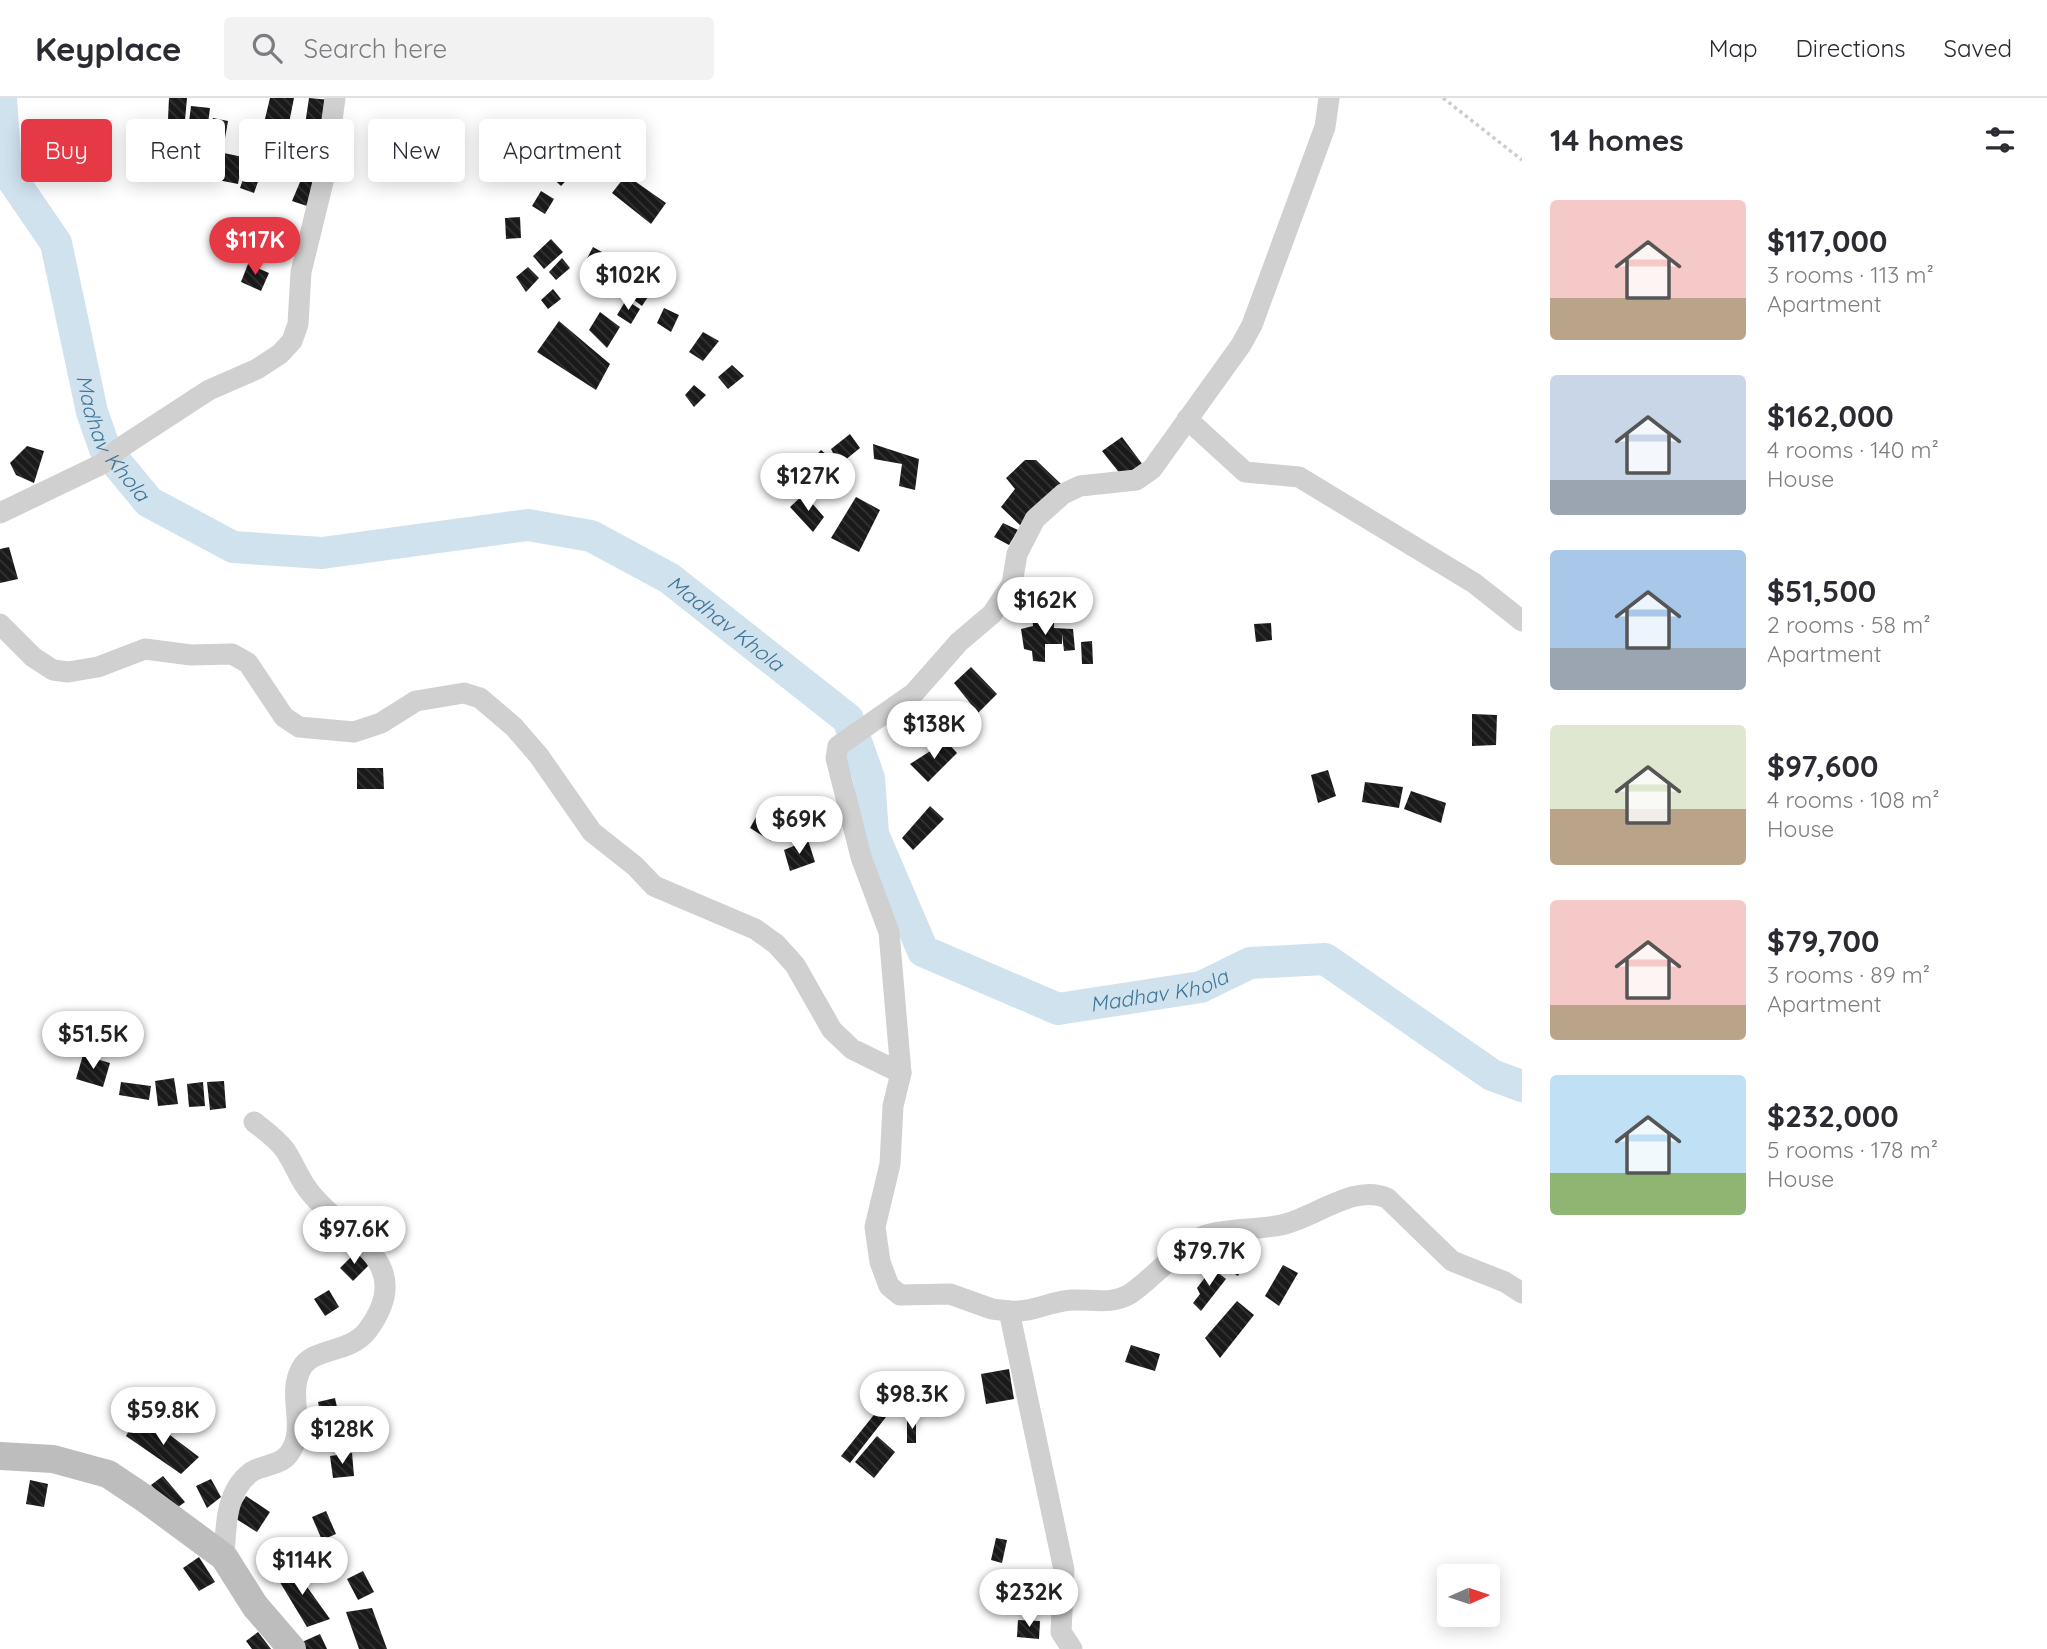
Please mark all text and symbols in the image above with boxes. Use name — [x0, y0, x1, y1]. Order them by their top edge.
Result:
search box — [224, 17, 714, 80]
text: Keyplace — [35, 28, 182, 69]
icon: search — [248, 29, 286, 67]
text: Search here — [304, 32, 447, 65]
text: Map — [1709, 33, 1758, 63]
text: Directions — [1796, 33, 1906, 63]
text: Saved — [1944, 33, 2012, 63]
chip: Buy — [21, 119, 112, 182]
chip: Rent — [126, 119, 225, 182]
chip: Filters — [239, 119, 354, 182]
chip: New — [368, 119, 465, 182]
chip: Apartment — [479, 119, 646, 182]
text: 14 homes — [1550, 121, 1684, 159]
icon: filters — [1981, 121, 2019, 159]
pin: $117K — [206, 218, 304, 277]
text: $117,000 — [1767, 222, 1887, 260]
text: $117K — [225, 225, 285, 254]
icon: home — [1606, 228, 1690, 312]
pin: $102K — [579, 252, 677, 312]
text: $102K — [596, 260, 660, 289]
text: 3 rooms · 113 m² — [1767, 260, 1934, 289]
text: Apartment — [1767, 289, 1881, 318]
water label: Madhav Khola — [71, 372, 156, 507]
text: $162,000 — [1767, 397, 1894, 435]
icon: home — [1606, 403, 1690, 487]
text: 4 rooms · 140 m² — [1767, 435, 1939, 464]
pin: $127K — [759, 454, 857, 513]
text: $127K — [776, 461, 840, 490]
text: House — [1767, 464, 1834, 493]
water label: Madhav Khola — [663, 569, 790, 677]
text: $51,500 — [1767, 572, 1876, 610]
pin: $162K — [996, 578, 1094, 637]
icon: home — [1606, 578, 1690, 662]
text: $162K — [1013, 585, 1077, 614]
text: 2 rooms · 58 m² — [1767, 610, 1930, 639]
text: Apartment — [1767, 639, 1881, 668]
pin: $138K — [885, 702, 983, 761]
text: $138K — [903, 709, 965, 738]
text: $97,600 — [1767, 747, 1878, 785]
icon: home — [1606, 753, 1690, 837]
text: 4 rooms · 108 m² — [1767, 785, 1940, 814]
pin: $69K — [758, 796, 840, 856]
text: $69K — [772, 804, 826, 833]
text: House — [1767, 814, 1834, 843]
text: $79,700 — [1767, 922, 1879, 960]
icon: home — [1606, 928, 1690, 1012]
text: 3 rooms · 89 m² — [1767, 960, 1930, 989]
water label: Madhav Khola — [1088, 962, 1233, 1017]
text: Apartment — [1767, 989, 1881, 1018]
pin: $51.5K — [36, 1012, 150, 1071]
text: $51.5K — [58, 1019, 128, 1048]
text: $232,000 — [1767, 1097, 1899, 1135]
icon: home — [1606, 1103, 1690, 1187]
text: 5 rooms · 178 m² — [1767, 1135, 1938, 1164]
text: House — [1767, 1164, 1834, 1193]
pin: $97.6K — [297, 1206, 411, 1266]
text: $97.6K — [319, 1214, 389, 1243]
pin: $79.7K — [1152, 1228, 1266, 1288]
text: $79.7K — [1173, 1236, 1245, 1265]
pin: $98.3K — [855, 1372, 969, 1431]
text: $98.3K — [876, 1379, 948, 1408]
pin: $59.8K — [106, 1388, 220, 1447]
text: $59.8K — [127, 1395, 199, 1424]
pin: $128K — [293, 1406, 391, 1466]
text: $128K — [310, 1414, 374, 1443]
pin: $114K — [253, 1538, 351, 1597]
text: $114K — [272, 1545, 332, 1574]
north arrow — [1437, 1564, 1500, 1628]
map controls — [1437, 1564, 1500, 1627]
pin: $232K — [980, 1570, 1078, 1629]
text: $232K — [995, 1577, 1063, 1606]

